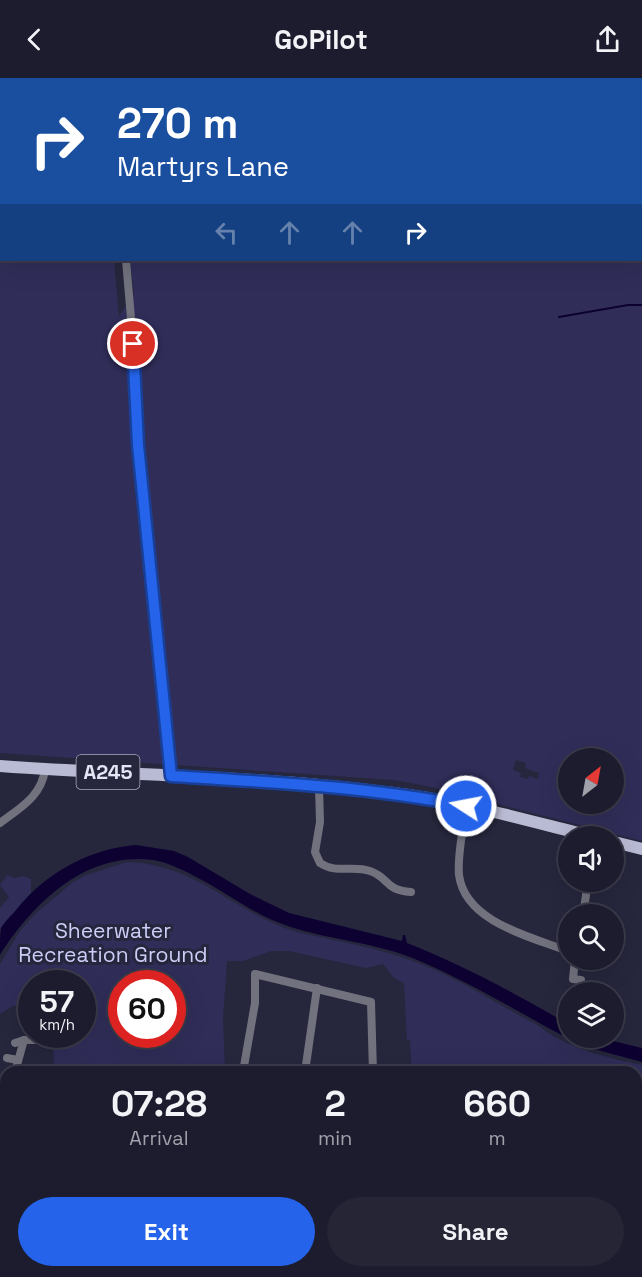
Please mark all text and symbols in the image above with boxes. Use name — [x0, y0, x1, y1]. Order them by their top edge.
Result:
text: GoPilot — [274, 22, 368, 57]
icon: back — [18, 23, 51, 56]
icon: share — [591, 23, 624, 56]
text: 270 m — [117, 97, 238, 150]
icon: right — [18, 102, 96, 180]
text: Martyrs Lane — [117, 149, 289, 184]
icon: left — [210, 216, 243, 249]
icon: ahead — [273, 216, 306, 249]
icon: ahead — [336, 216, 369, 249]
icon: right — [399, 216, 432, 249]
pin — [107, 318, 158, 369]
icon: arrive — [116, 327, 149, 360]
north arrow — [558, 748, 624, 814]
map controls — [558, 748, 624, 1048]
road number: A245 — [76, 755, 140, 789]
position arrow — [434, 774, 498, 838]
button: sound — [558, 826, 624, 892]
button: search — [558, 904, 624, 970]
park label: Sheerwater Recreation Ground — [18, 917, 208, 968]
speed limit sign: 60 — [108, 970, 186, 1048]
text: 57 — [40, 982, 74, 1021]
button: layers — [558, 982, 624, 1048]
text: km/h — [39, 1015, 75, 1034]
text: 07:28 — [111, 1081, 207, 1127]
text: 2 — [325, 1081, 346, 1127]
text: 660 — [463, 1081, 531, 1127]
text: Arrival — [129, 1125, 189, 1151]
text: min — [318, 1125, 352, 1151]
text: m — [489, 1125, 506, 1151]
button: Exit — [18, 1197, 315, 1266]
button: Share — [327, 1197, 624, 1266]

